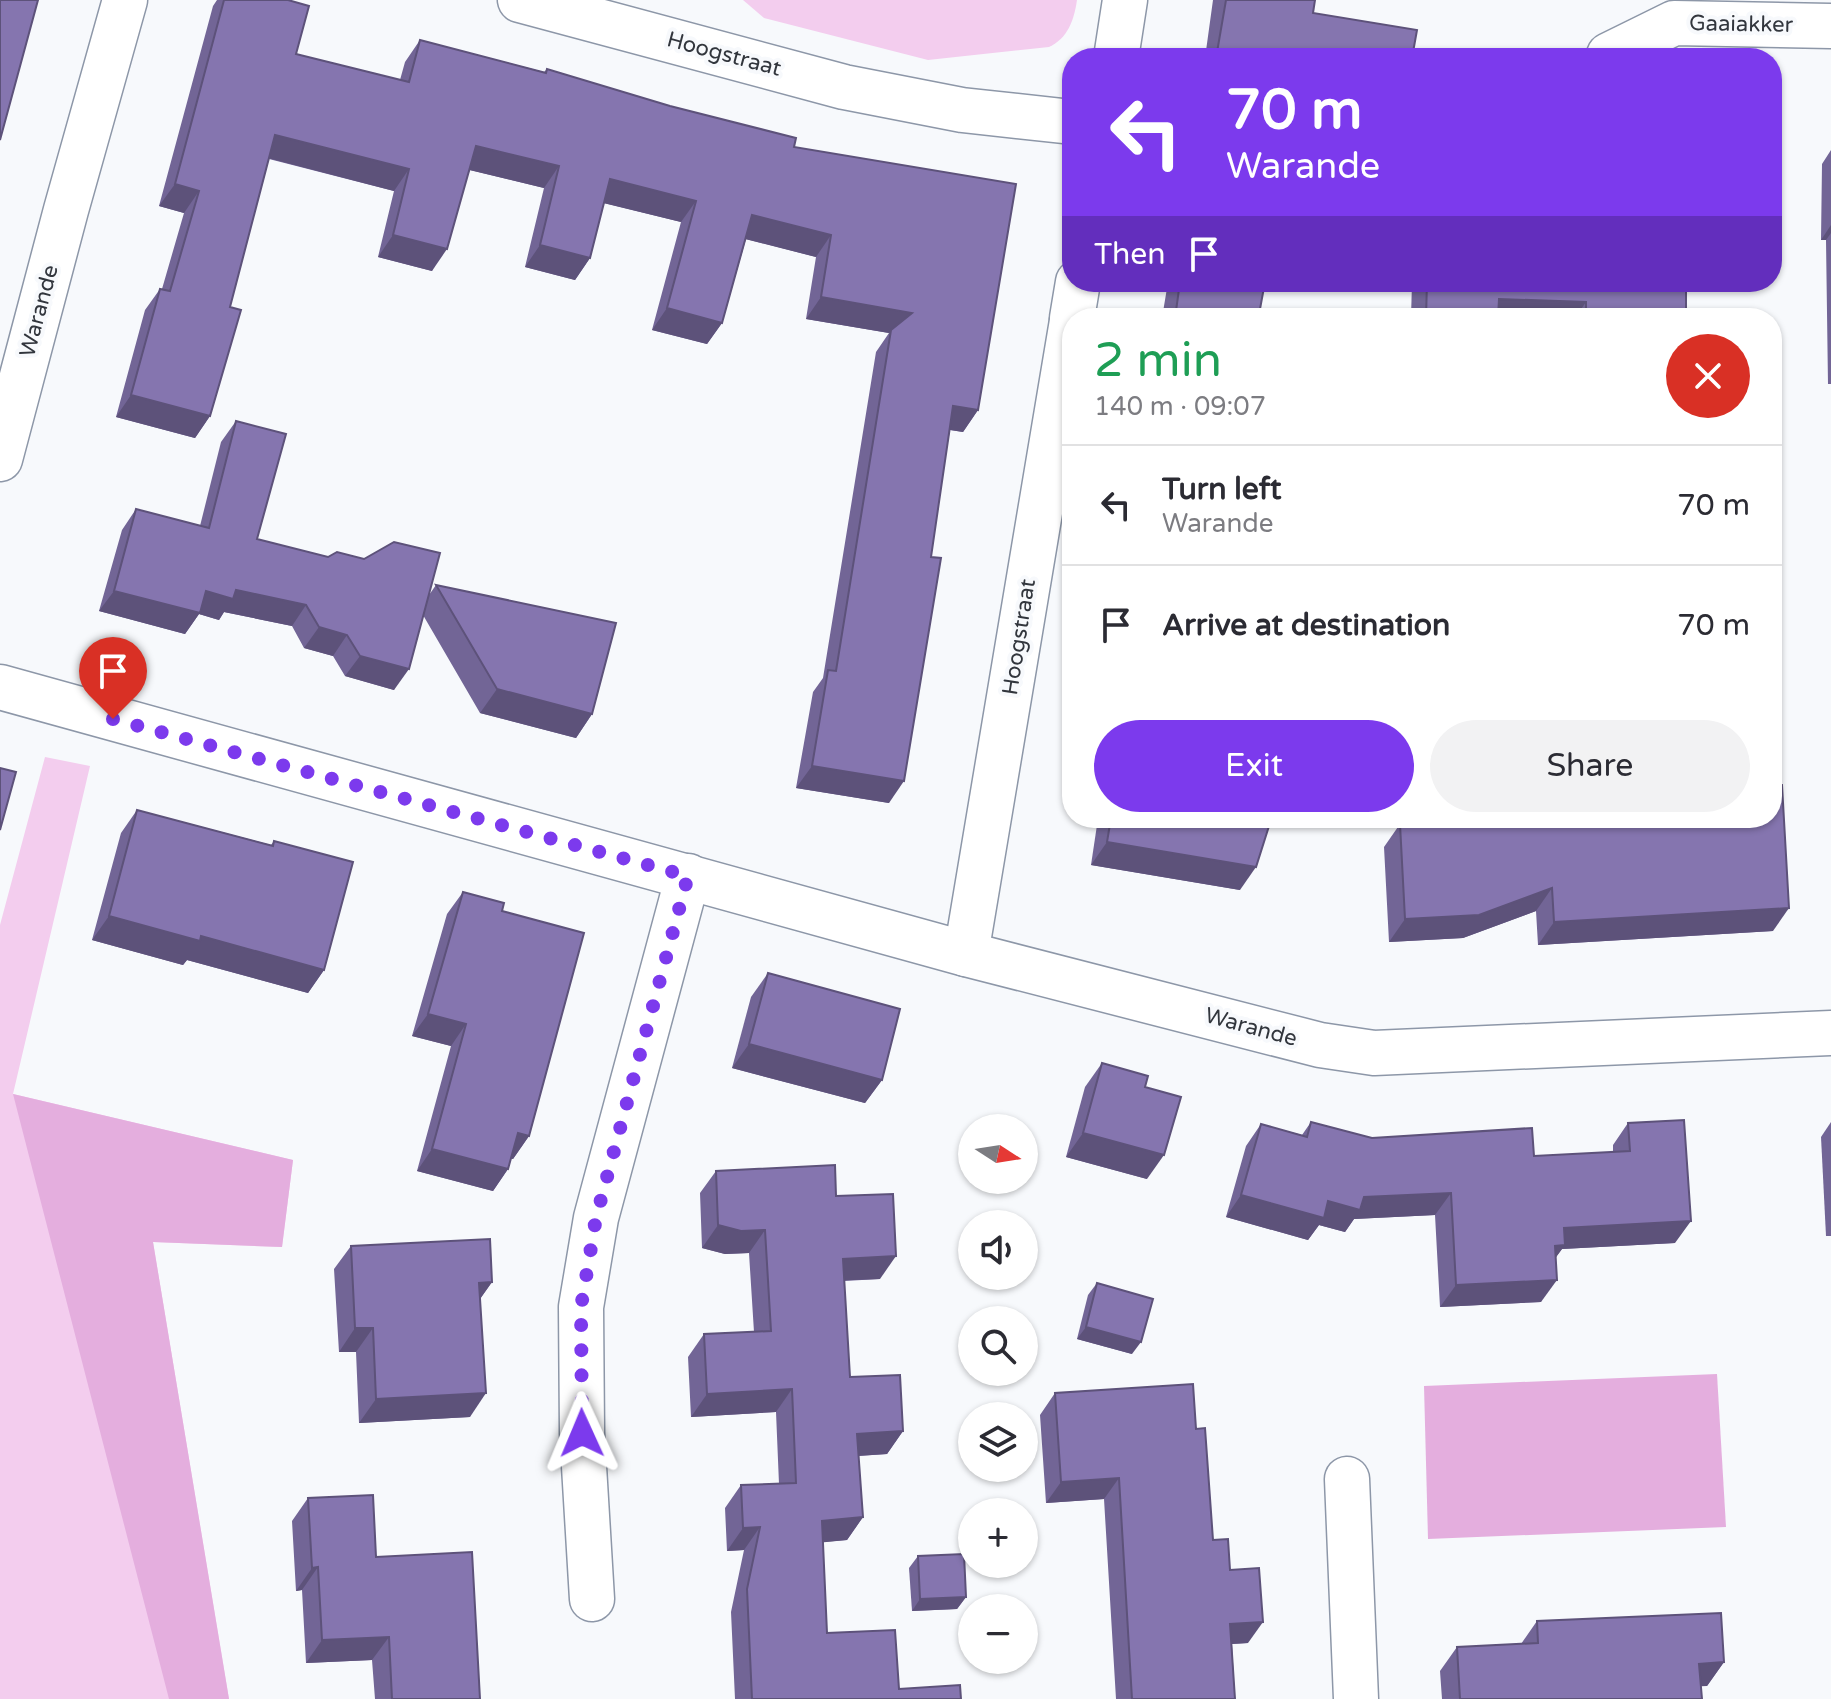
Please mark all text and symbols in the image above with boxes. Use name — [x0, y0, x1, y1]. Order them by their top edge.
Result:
street label: Gaaiakker — [1689, 10, 1794, 38]
street label: Hoogstraat — [664, 26, 784, 82]
text: 70 m — [1226, 77, 1362, 144]
icon: left — [1094, 80, 1198, 184]
text: Warande — [1226, 145, 1380, 188]
icon: arrive — [1182, 232, 1226, 276]
text: Then — [1094, 236, 1166, 273]
street label: Warande — [14, 262, 64, 360]
text: 2 min — [1094, 332, 1222, 390]
button: close — [1666, 334, 1750, 418]
text: 140 m · 09:07 — [1094, 391, 1266, 422]
text: Turn left — [1162, 471, 1281, 508]
icon: left — [1094, 483, 1138, 527]
text: 70 m — [1677, 487, 1750, 524]
text: Warande — [1162, 508, 1273, 539]
street label: Hoogstraat — [997, 577, 1041, 697]
icon: arrive — [1094, 603, 1138, 647]
text: Arrive at destination — [1162, 607, 1450, 644]
text: 70 m — [1677, 607, 1750, 644]
pin — [79, 637, 147, 719]
icon: arrive — [91, 649, 135, 693]
button: Exit — [1094, 720, 1414, 812]
button: Share — [1430, 720, 1750, 812]
street label: Warande — [1202, 1002, 1300, 1052]
north arrow — [958, 1114, 1038, 1194]
map controls — [958, 1114, 1038, 1674]
button: sound — [958, 1210, 1038, 1290]
button: search — [958, 1306, 1038, 1386]
position arrow — [540, 1391, 624, 1475]
button: layers — [958, 1402, 1038, 1482]
button: + — [958, 1498, 1038, 1578]
button: − — [958, 1594, 1038, 1674]

